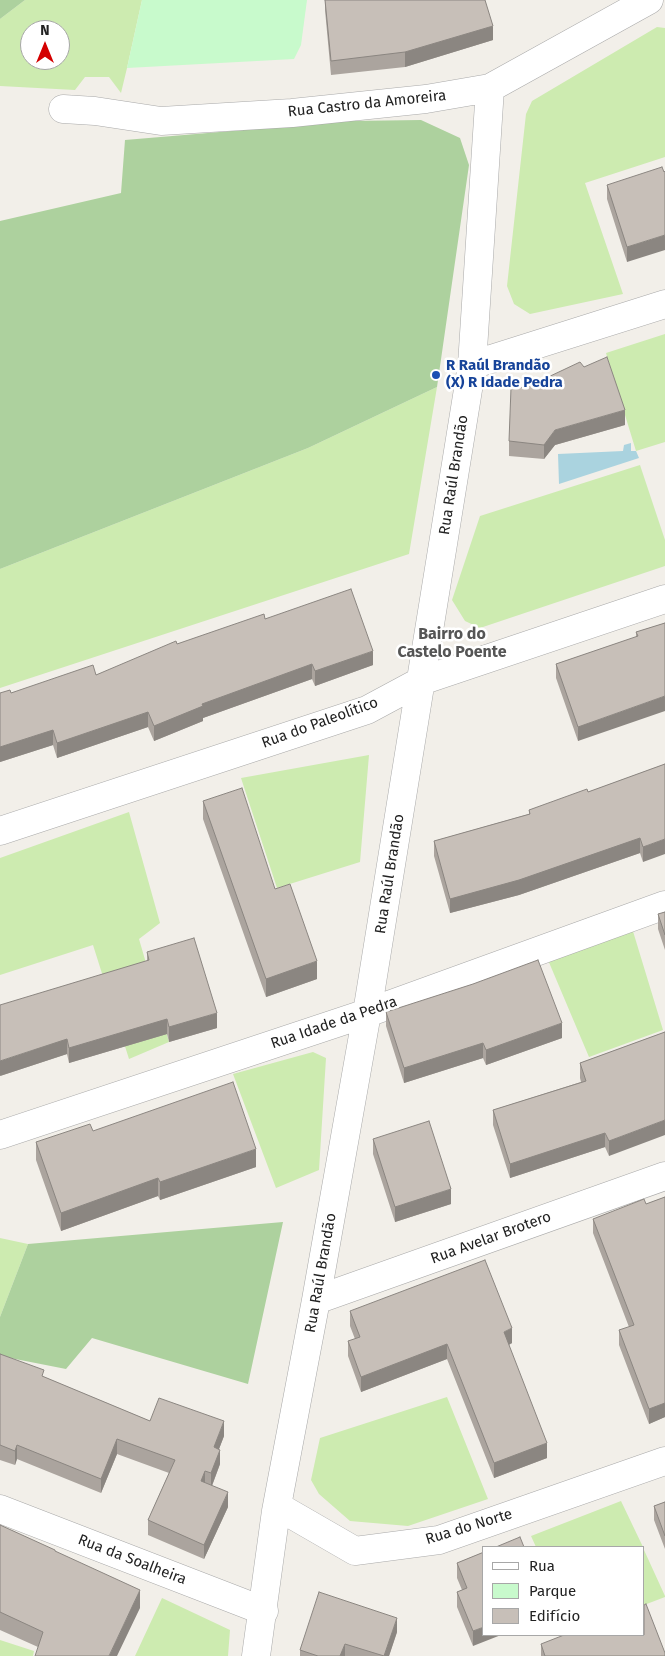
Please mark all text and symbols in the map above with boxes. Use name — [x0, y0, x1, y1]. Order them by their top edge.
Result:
north arrow — [20, 20, 70, 70]
text: N — [40, 22, 50, 39]
street label: Rua Castro da Amoreira — [287, 87, 447, 121]
place label: R Raúl Brandão (X) R Idade Pedra — [446, 357, 563, 392]
marker: R Raúl Brandão (X) R Idade Pedra — [430, 369, 442, 381]
street label: Rua Raúl Brandão — [436, 414, 472, 536]
district label: Bairro do Castelo Poente — [397, 625, 507, 663]
street label: Rua do Paleolítico — [259, 694, 381, 752]
street label: Rua Raúl Brandão — [372, 813, 408, 935]
street label: Rua Idade da Pedra — [268, 993, 400, 1053]
street label: Rua Avelar Brotero — [428, 1208, 554, 1268]
street label: Rua Raúl Brandão — [302, 1212, 340, 1334]
street label: Rua do Norte — [423, 1505, 515, 1549]
street label: Rua da Soalheira — [75, 1531, 189, 1589]
legend — [482, 1546, 645, 1636]
text: Rua — [529, 1557, 555, 1575]
text: Parque — [529, 1582, 576, 1600]
text: Edifício — [529, 1607, 580, 1625]

